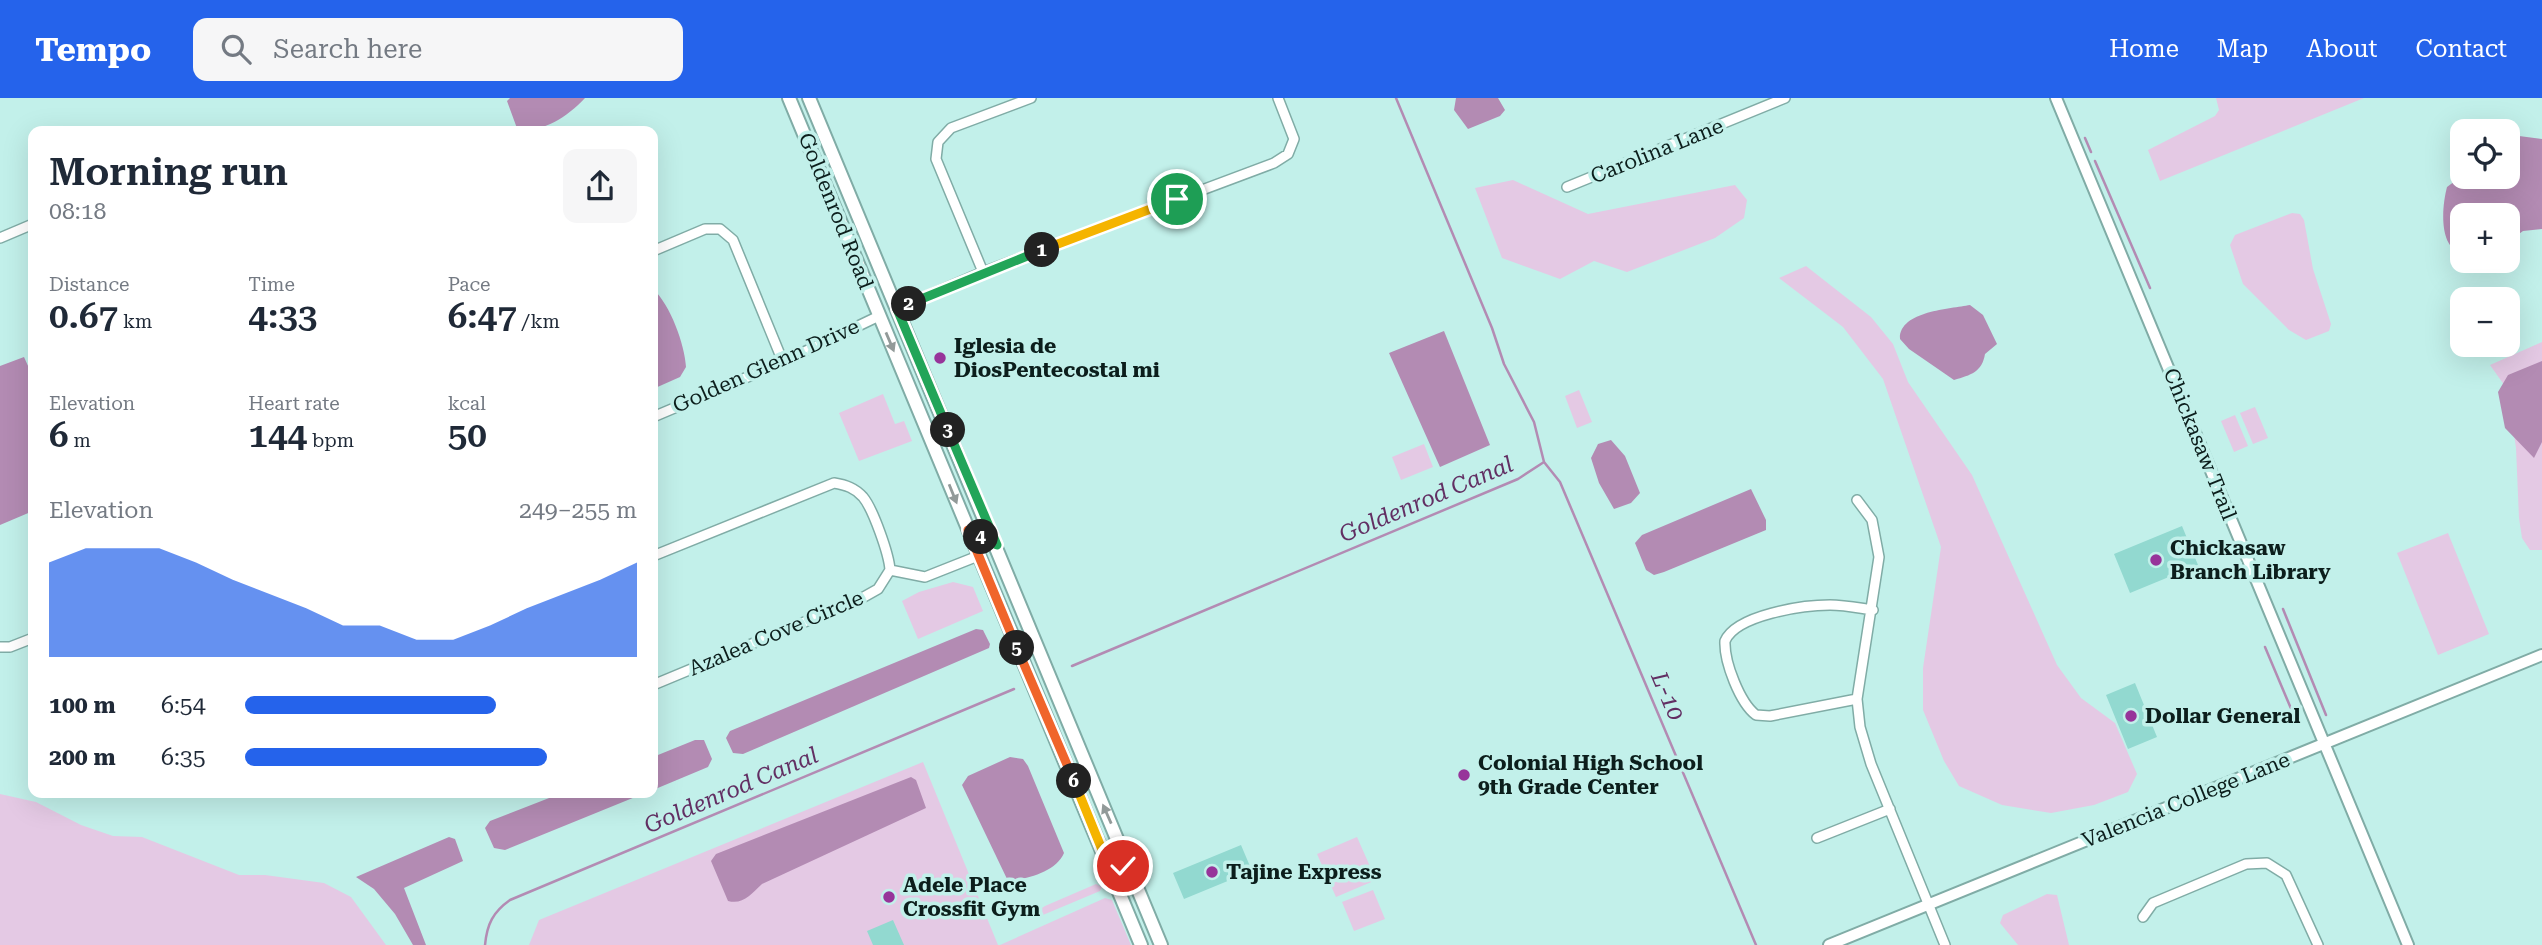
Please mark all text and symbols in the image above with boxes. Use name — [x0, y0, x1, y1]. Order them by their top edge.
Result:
search box — [193, 18, 683, 81]
text: Tempo — [35, 30, 151, 69]
icon: search — [217, 30, 255, 68]
text: Search here — [273, 34, 422, 64]
text: Home — [2109, 35, 2179, 63]
text: Map — [2217, 35, 2268, 63]
text: About — [2306, 35, 2377, 63]
text: Contact — [2415, 35, 2507, 63]
street label: Carolina Lane — [1587, 113, 1727, 189]
map controls — [2450, 119, 2520, 357]
button: locate — [2450, 119, 2520, 189]
street label: Goldenrod Road — [794, 129, 878, 293]
button: share — [563, 149, 637, 223]
text: Morning run — [49, 150, 288, 194]
pin — [1147, 169, 1207, 229]
icon: arrive — [1158, 180, 1196, 218]
text: 08:18 — [49, 198, 106, 225]
button: + — [2450, 203, 2520, 273]
pin: 1 — [1024, 232, 1060, 268]
text: 1 — [1036, 238, 1047, 261]
text: Distance — [49, 273, 129, 296]
text: Time — [248, 273, 295, 296]
text: Pace — [448, 273, 491, 296]
pin: 2 — [892, 286, 926, 322]
button: − — [2450, 287, 2520, 357]
text: 2 — [903, 292, 914, 315]
text: 0.67 — [49, 296, 118, 337]
text: 4:33 — [248, 296, 317, 337]
text: 6:47 — [448, 296, 517, 337]
text: km — [118, 310, 152, 333]
text: /km — [517, 310, 560, 333]
street label: Golden Glenn Drive — [669, 314, 863, 418]
one-way arrow — [885, 332, 896, 353]
place label: Iglesia de DiosPentecostal mi — [954, 334, 1160, 382]
marker: Iglesia de DiosPentecostal mi — [932, 350, 948, 366]
street label: Chickasaw Trail — [2159, 365, 2242, 524]
text: Elevation — [49, 392, 135, 415]
text: Heart rate — [248, 392, 340, 415]
text: kcal — [448, 392, 486, 415]
pin: 3 — [930, 412, 965, 448]
text: 6 — [49, 415, 69, 456]
text: 144 — [248, 415, 307, 456]
text: 50 — [448, 415, 487, 456]
text: 3 — [942, 418, 953, 441]
text: m — [69, 429, 91, 452]
text: bpm — [307, 429, 354, 452]
water label: Goldenrod Canal — [1335, 451, 1517, 548]
one-way arrow — [948, 484, 959, 505]
text: Elevation — [49, 497, 153, 524]
text: 249–255 m — [519, 497, 637, 524]
pin: 4 — [964, 520, 998, 555]
text: 4 — [975, 525, 986, 548]
place label: Chickasaw Branch Library — [2170, 536, 2331, 584]
marker: Chickasaw Branch Library — [2148, 552, 2164, 568]
street label: Azalea Cove Circle — [685, 585, 867, 681]
pin: 5 — [1000, 630, 1034, 666]
text: 5 — [1011, 636, 1022, 659]
water label: L-10 — [1645, 667, 1690, 725]
text: 100 m — [49, 692, 116, 719]
text: 6:54 — [161, 692, 206, 719]
place label: Dollar General — [2145, 704, 2300, 728]
marker: Dollar General — [2123, 708, 2139, 724]
water label: Goldenrod Canal — [640, 742, 822, 839]
text: 200 m — [49, 744, 116, 771]
text: 6:35 — [161, 744, 206, 771]
street label: Valencia College Lane — [2079, 747, 2293, 853]
place label: Colonial High School 9th Grade Center — [1478, 751, 1703, 799]
pin: 6 — [1056, 764, 1092, 798]
marker: Colonial High School 9th Grade Center — [1456, 767, 1472, 783]
text: 6 — [1068, 769, 1079, 792]
one-way arrow — [1101, 804, 1113, 824]
pin — [1093, 836, 1153, 896]
icon: check — [1104, 847, 1142, 885]
place label: Tajine Express — [1226, 860, 1382, 884]
marker: Tajine Express — [1204, 864, 1220, 880]
place label: Adele Place Crossfit Gym — [903, 873, 1040, 921]
marker: Adele Place Crossfit Gym — [881, 889, 897, 905]

